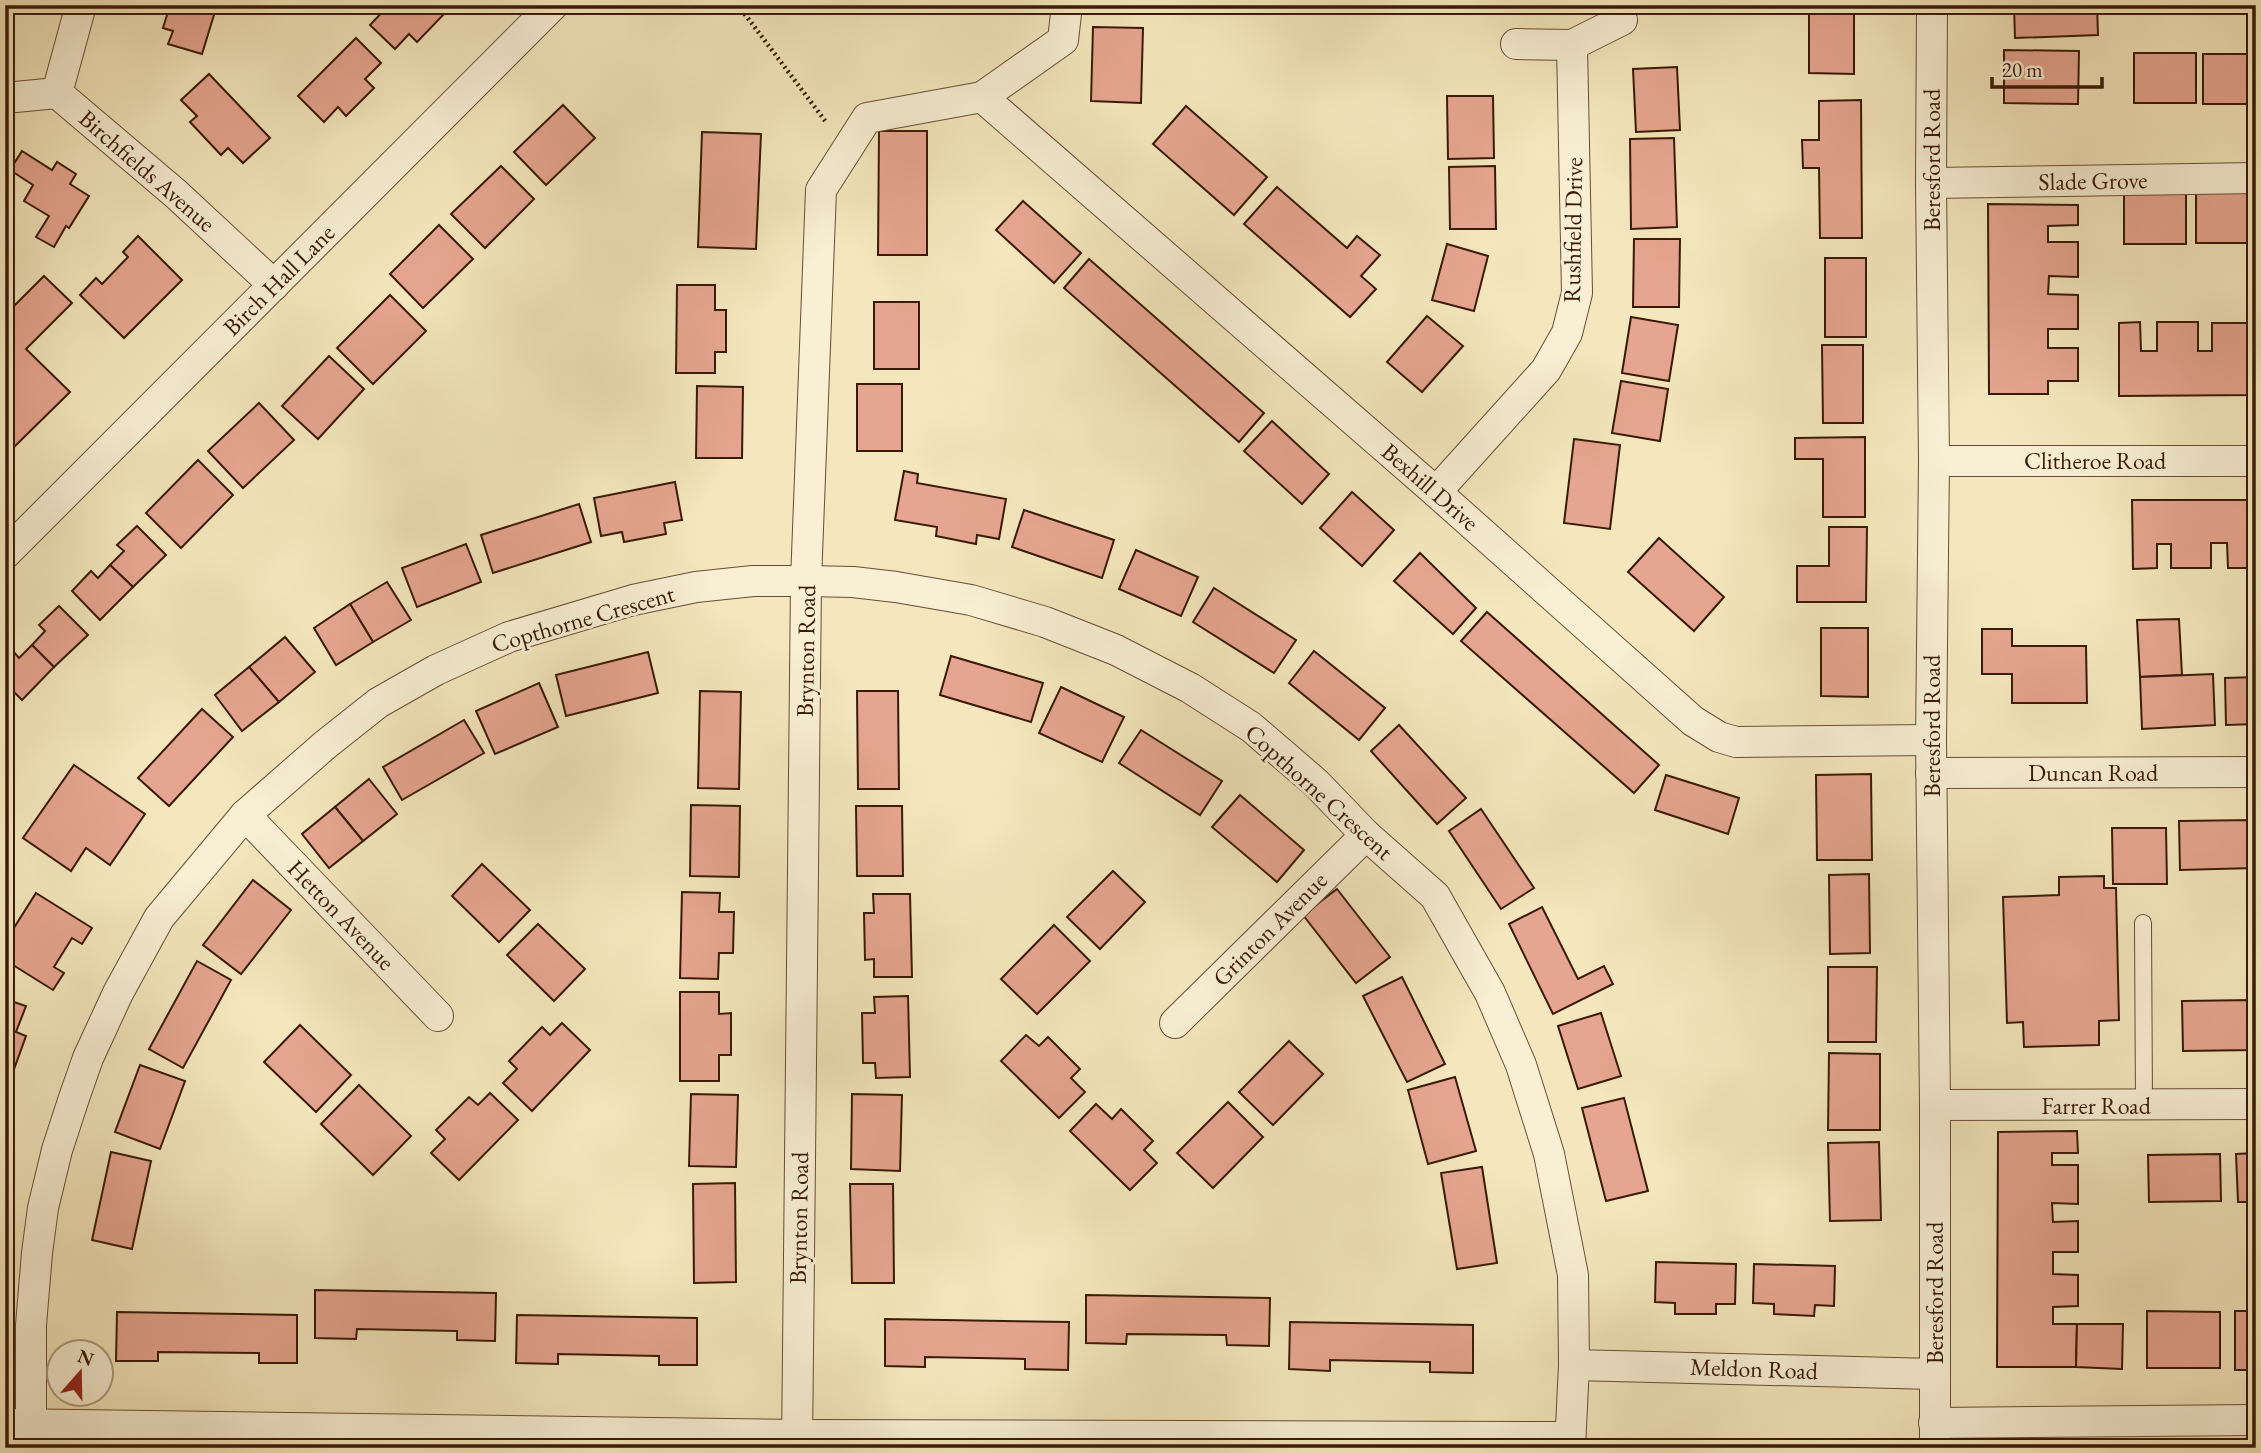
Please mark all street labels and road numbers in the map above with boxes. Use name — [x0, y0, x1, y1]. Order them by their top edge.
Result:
street label: Beresford Road — [1916, 88, 1947, 231]
street label: Birchfields Avenue — [73, 103, 222, 238]
street label: Rushfield Drive — [1556, 157, 1589, 303]
street label: Slade Grove — [2038, 164, 2148, 197]
street label: Birch Hall Lane — [216, 217, 341, 342]
street label: Bexhill Drive — [1375, 436, 1485, 537]
street label: Clitheroe Road — [2024, 445, 2167, 476]
street label: Copthorne Crescent — [488, 577, 678, 659]
street label: Brynton Road — [789, 584, 822, 717]
street label: Beresford Road — [1916, 654, 1947, 797]
street label: Copthorne Crescent — [1239, 717, 1400, 867]
street label: Duncan Road — [2028, 757, 2159, 788]
street label: Hetton Avenue — [281, 853, 402, 977]
street label: Grinton Avenue — [1206, 865, 1334, 993]
street label: Farrer Road — [2041, 1090, 2152, 1121]
street label: Brynton Road — [782, 1151, 815, 1284]
street label: Beresford Road — [1919, 1221, 1950, 1364]
street label: Meldon Road — [1690, 1351, 1819, 1386]

